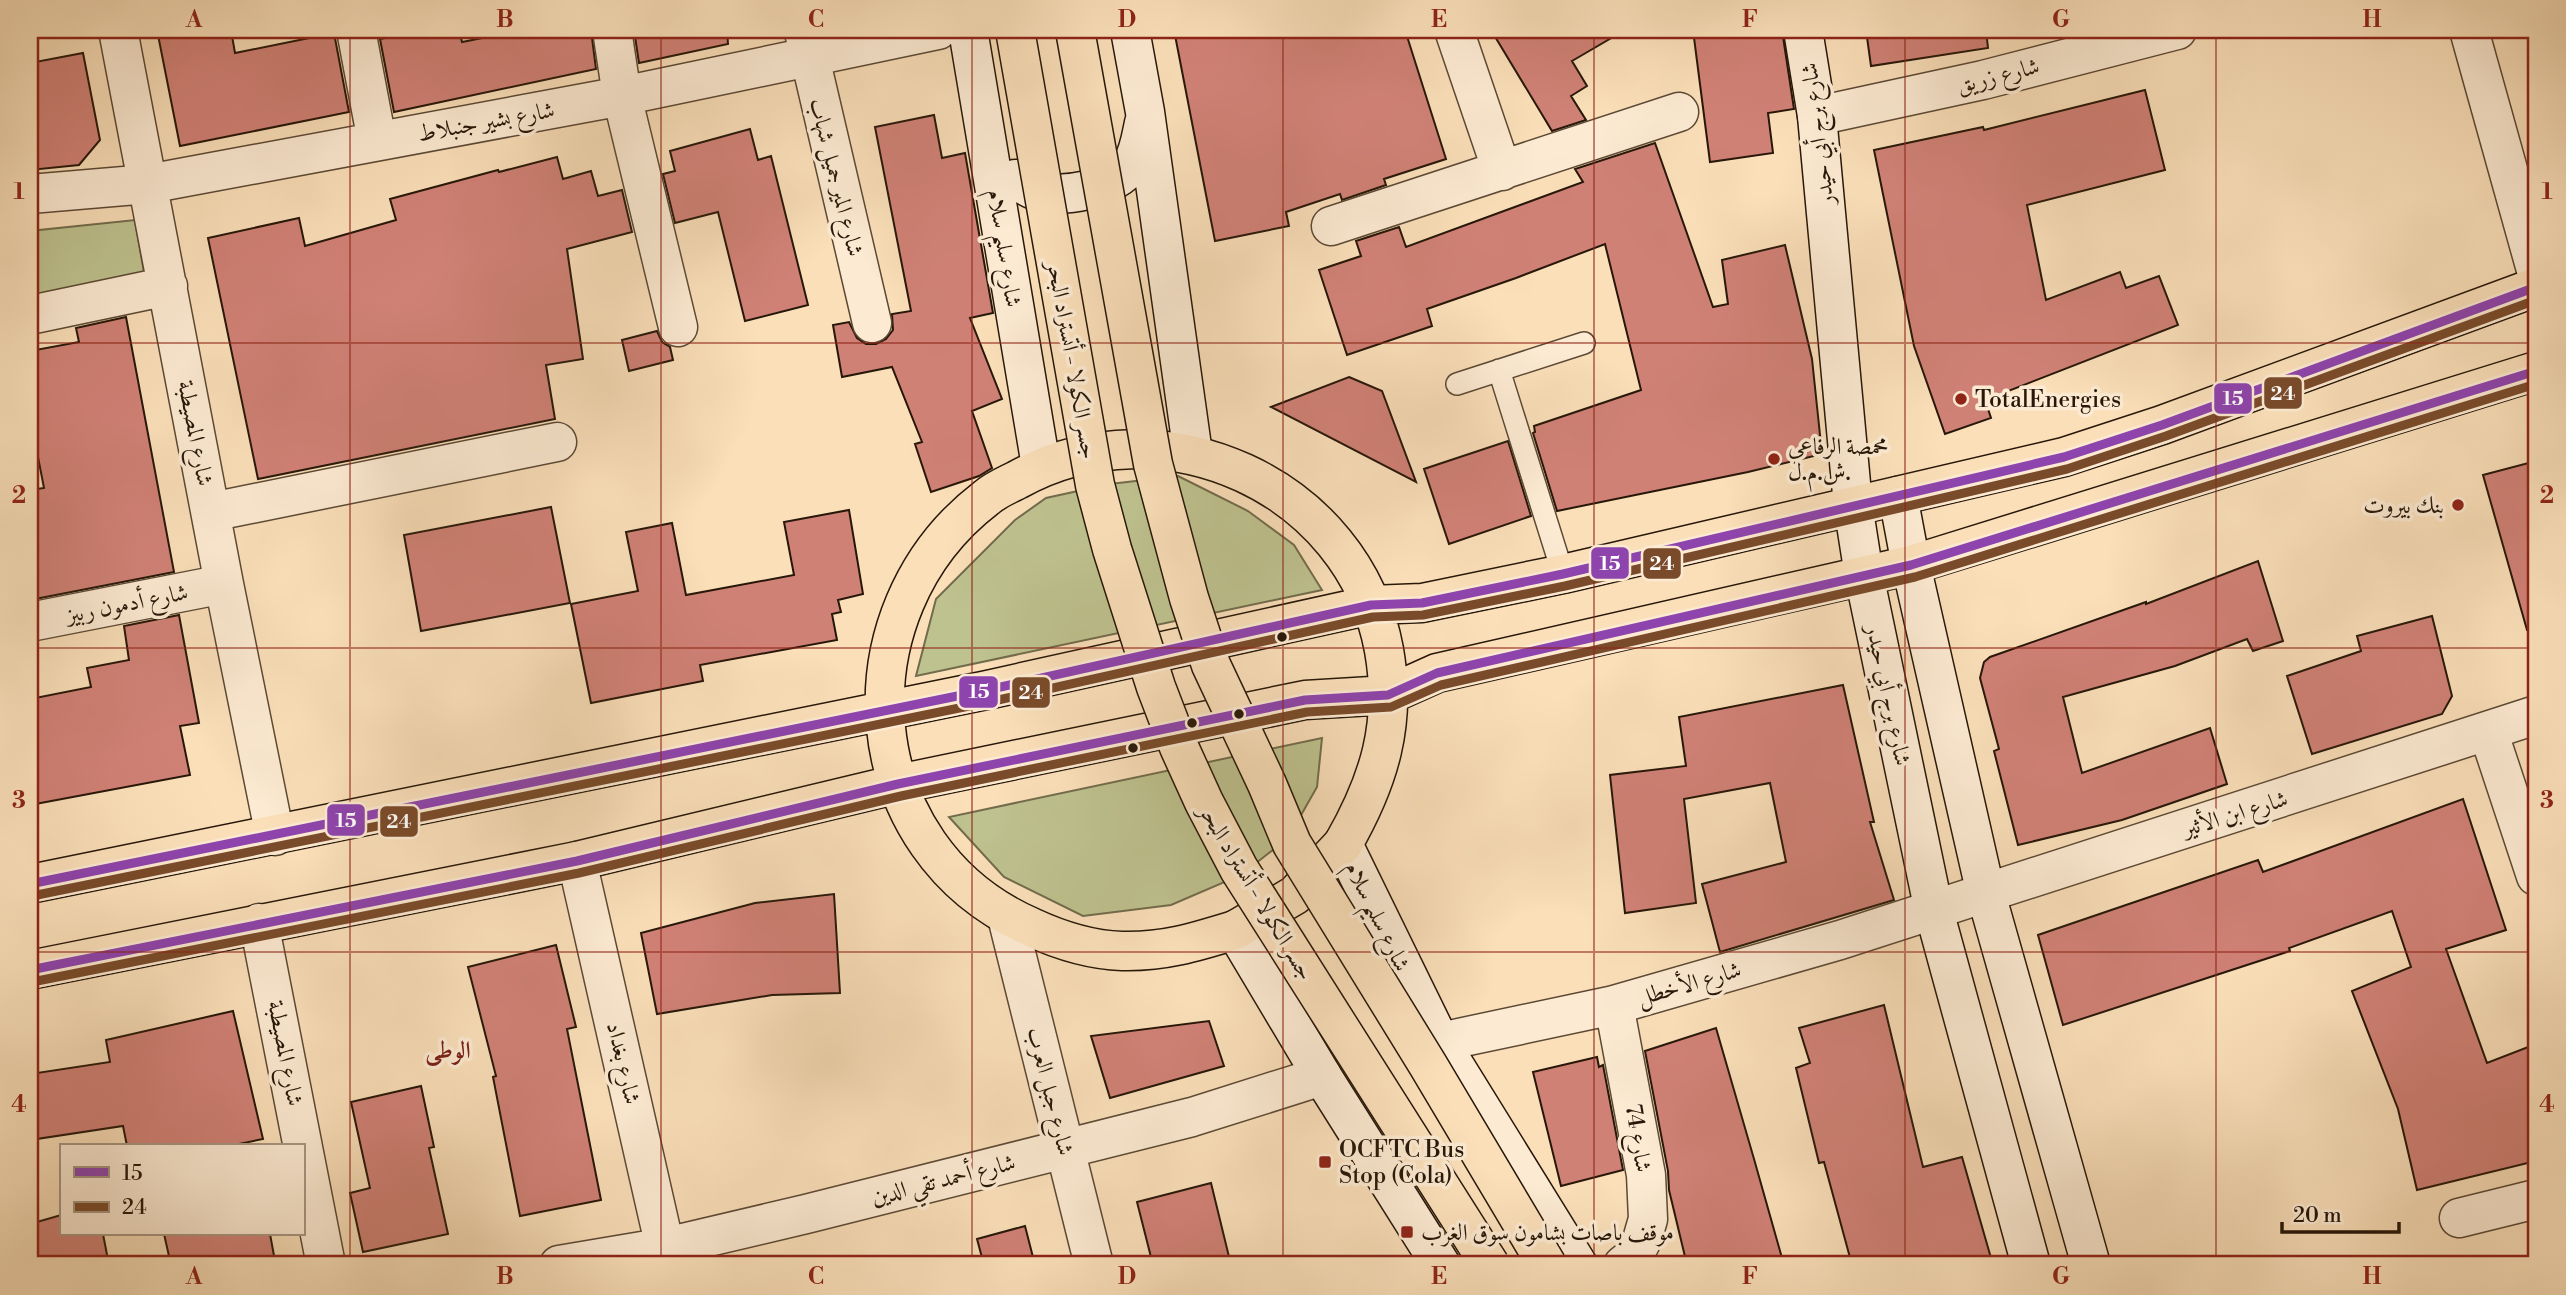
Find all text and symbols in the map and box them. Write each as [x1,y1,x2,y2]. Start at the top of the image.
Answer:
text: A [185,6,203,34]
text: B [496,6,514,34]
text: C [808,6,824,34]
text: D [1118,6,1136,34]
text: E [1431,6,1447,34]
text: F [1742,6,1758,34]
text: G [2052,6,2070,34]
text: H [2363,6,2382,34]
street label: شارع زريق [1954,52,2044,105]
street label: شارع برج أبي حيدر [1792,60,1847,209]
street label: شارع المير جميل شهاب [798,95,869,261]
street label: شارع بشير جنبلاط [415,96,558,153]
text: 1 [13,178,25,206]
text: 1 [2541,178,2553,206]
street label: شارع سليم سلام [973,187,1027,310]
street label: جسر الكولا - أتستراد البحر [1040,257,1106,461]
line badge: 24 [2263,376,2303,410]
street label: شارع المصيطبة [166,378,219,489]
line badge: 15 [2213,382,2253,415]
text: 24 [2271,382,2296,406]
place label: TotalEnergies [1975,386,2121,414]
text: 15 [2223,387,2244,411]
marker: TotalEnergies [1953,391,1969,407]
place label: محمصة الرفاعي ش.م.ل. [1788,433,1888,492]
marker: محمصة الرفاعي ش.م.ل. [1766,451,1782,467]
text: 2 [12,482,26,510]
text: 2 [2540,482,2554,510]
place label: بنك بيروت [2363,492,2444,520]
marker: بنك بيروت [2450,497,2466,513]
line badge: 15 [1590,546,1630,580]
line badge: 24 [1642,547,1682,580]
text: 15 [1600,552,1621,576]
text: 24 [1650,552,1675,576]
street label: شارع أدمون ربيز [61,576,191,635]
street label: شارع برج أبي حيدر [1853,620,1920,769]
unlabelled marker [1275,630,1289,644]
line badge: 15 [958,675,999,709]
line badge: 24 [1011,676,1051,709]
text: 15 [969,680,990,704]
text: 24 [1019,681,1044,705]
unlabelled marker [1232,707,1246,721]
unlabelled marker [1185,716,1199,730]
unlabelled marker [1126,741,1140,755]
street label: شارع ابن الأثير [2177,782,2293,849]
text: 3 [12,787,26,815]
text: 3 [2540,787,2554,815]
street label: جسر الكولا - أتستراد البحر [1191,796,1322,986]
line badge: 15 [326,803,366,837]
line badge: 24 [379,805,419,838]
text: 15 [336,809,357,833]
text: 24 [387,810,412,834]
street label: شارع سليم سلام [1331,857,1416,980]
street label: شارع الأخطل [1633,953,1746,1017]
street label: شارع المصيطبة [256,998,309,1109]
street label: شارع بغداد [595,1019,646,1108]
street label: شارع جبل العرب [1016,1024,1080,1160]
district label: الوطى [425,1036,471,1066]
text: 4 [11,1091,27,1119]
text: 4 [2539,1091,2555,1119]
street label: شارع 74 [1614,1102,1657,1175]
place label: OCFTC Bus Stop (Cola) [1339,1136,1464,1190]
legend [60,1144,304,1236]
street label: شارع أحمد تقي الدين [867,1146,1020,1219]
marker: OCFTC Bus Stop (Cola) [1317,1154,1333,1170]
text: 15 [122,1161,143,1187]
scale bar [2282,1190,2400,1234]
text: 24 [122,1195,147,1221]
text: 20 m [2293,1203,2342,1229]
place label: موقف باصات بشامون سوق الغرب [1421,1219,1674,1247]
marker: موقف باصات بشامون سوق الغرب [1399,1224,1415,1240]
text: A [185,1263,203,1291]
text: B [496,1263,514,1291]
text: C [808,1263,824,1291]
text: D [1118,1263,1136,1291]
text: E [1431,1263,1447,1291]
text: F [1742,1263,1758,1291]
text: G [2052,1263,2070,1291]
text: H [2363,1263,2382,1291]

